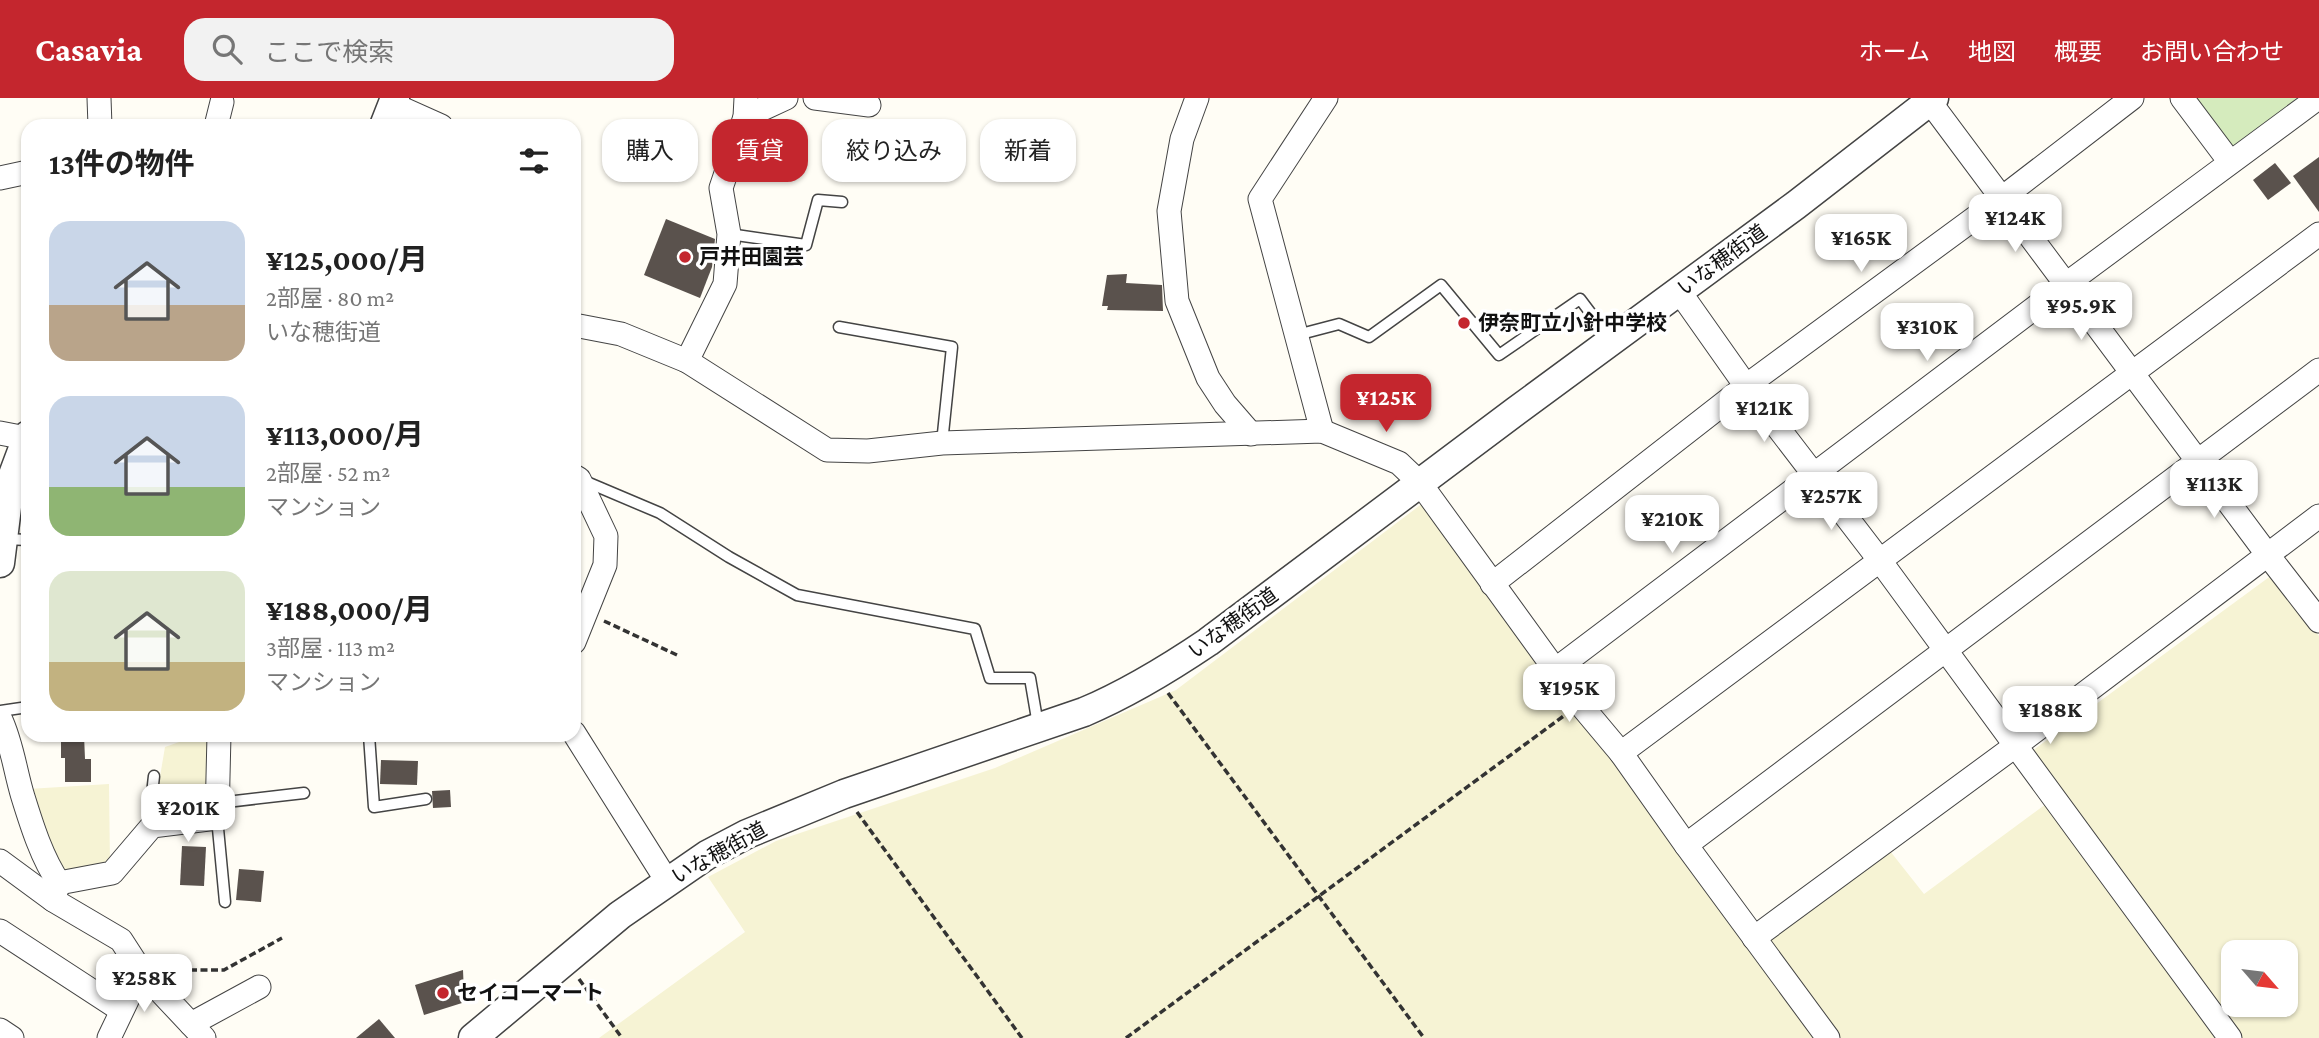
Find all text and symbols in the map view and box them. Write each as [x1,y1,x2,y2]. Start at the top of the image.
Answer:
search box [184,18,674,81]
icon: search [208,30,246,68]
text: Casavia [35,31,142,68]
text: ここで検索 [264,38,394,67]
text: ホーム [1859,38,1930,65]
text: 地図 [1968,38,2016,65]
text: 概要 [2054,38,2102,65]
text: お問い合わせ [2140,38,2284,65]
chip: 購入 [602,119,698,182]
chip: 賃貸 [712,119,808,182]
chip: 絞り込み [822,119,966,182]
chip: 新着 [980,119,1076,182]
icon: filters [515,142,553,180]
text: 13件の物件 [49,147,195,180]
pin: ¥124K [1966,194,2064,254]
text: ¥124K [1985,204,2045,230]
pin: ¥165K [1812,214,1910,274]
street label: いな穂街道 [1672,219,1772,301]
text: ¥165K [1831,224,1891,250]
text: ¥125,000/月 [266,243,428,276]
place label: 戸井田園芸 [699,245,804,269]
icon: home [105,249,189,333]
marker: 戸井田園芸 [677,249,693,265]
pin: ¥95.9K [2024,282,2138,342]
text: 2部屋 · 80 m² [266,285,394,311]
text: ¥95.9K [2046,292,2116,318]
pin: ¥310K [1878,303,1976,363]
place label: 伊奈町立小針中学校 [1478,311,1667,335]
text: ¥310K [1897,313,1957,339]
marker: 伊奈町立小針中学校 [1456,315,1472,331]
text: いな穂街道 [266,319,381,345]
pin: ¥125K [1337,374,1435,434]
text: ¥125K [1356,384,1416,410]
pin: ¥121K [1715,384,1813,444]
text: ¥121K [1736,394,1792,420]
text: ¥113,000/月 [266,418,424,451]
icon: home [105,424,189,508]
text: 2部屋 · 52 m² [266,460,390,486]
pin: ¥113K [2165,460,2263,520]
text: ¥113K [2186,470,2242,496]
pin: ¥257K [1782,472,1880,532]
text: ¥257K [1800,482,1862,508]
text: マンション [266,494,381,520]
pin: ¥210K [1623,496,1721,555]
text: ¥210K [1641,505,1703,531]
street label: いな穂街道 [1183,582,1283,664]
text: ¥188,000/月 [266,593,433,626]
icon: home [105,599,189,683]
text: 3部屋 · 113 m² [266,635,395,661]
pin: ¥195K [1520,664,1618,724]
text: マンション [266,669,381,695]
text: ¥195K [1539,674,1599,700]
pin: ¥188K [2001,686,2099,746]
text: ¥188K [2018,696,2082,722]
pin: ¥201K [139,784,237,844]
text: ¥201K [157,794,219,820]
street label: いな穂街道 [667,817,771,889]
north arrow [2221,940,2298,1017]
map controls [2221,940,2298,1017]
pin: ¥258K [95,954,193,1014]
text: ¥258K [112,964,176,990]
place label: セイコーマート [457,981,604,1005]
marker: セイコーマート [435,985,451,1001]

